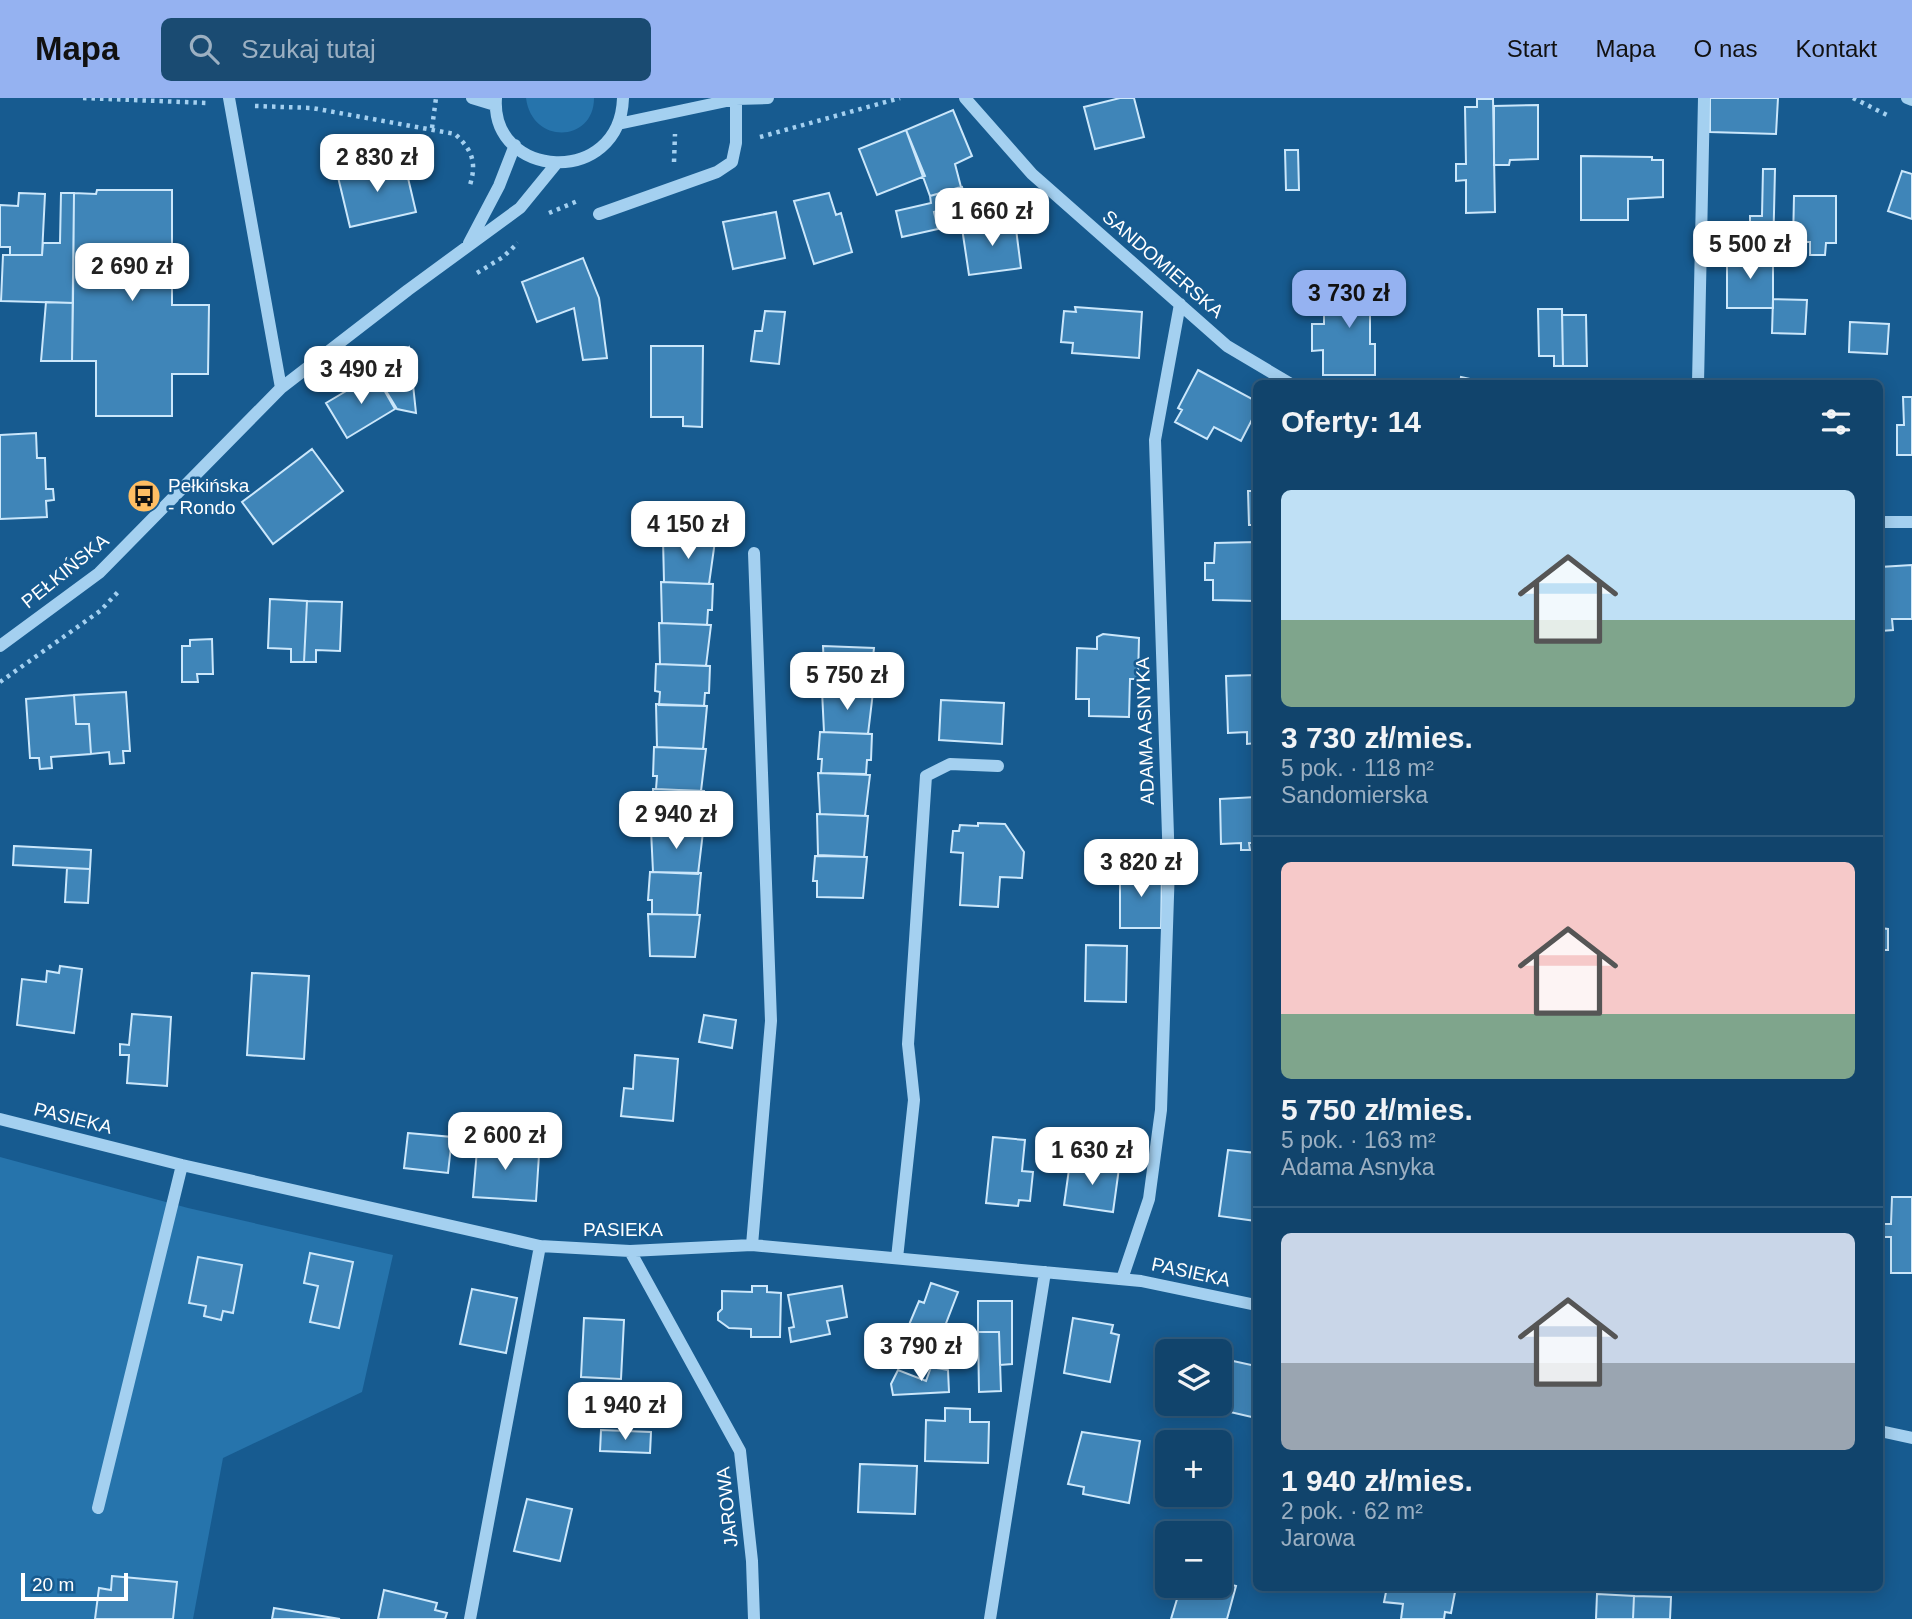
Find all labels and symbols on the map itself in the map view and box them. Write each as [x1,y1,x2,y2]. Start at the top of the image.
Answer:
pin: 2 830 zł [305,134,449,194]
pin: 1 660 zł [920,188,1064,248]
street label: SANDOMIERSKA [1098,206,1228,322]
pin: 5 500 zł [1678,222,1822,281]
pin: 2 690 zł [60,244,204,303]
pin: 3 730 zł [1277,271,1421,330]
pin: 3 490 zł [289,346,433,406]
place label: Pełkińska - Rondo [168,475,250,518]
bus stop icon: Pełkińska - Rondo [125,477,163,515]
pin: 4 150 zł [616,502,760,561]
street label: PEŁKIŃSKA [17,529,113,612]
pin: 5 750 zł [775,652,919,712]
street label: ADAMA ASNYKA [1132,656,1158,805]
pin: 2 940 zł [604,792,748,851]
pin: 3 820 zł [1069,840,1213,899]
street label: PASIEKA [32,1098,115,1138]
pin: 2 600 zł [433,1112,577,1172]
pin: 1 630 zł [1020,1128,1164,1187]
street label: PASIEKA [583,1219,663,1240]
street label: PASIEKA [1150,1253,1233,1291]
pin: 3 790 zł [849,1324,993,1383]
pin: 1 940 zł [553,1382,697,1442]
street label: JAROWA [712,1466,742,1548]
scale bar [21,1570,128,1602]

